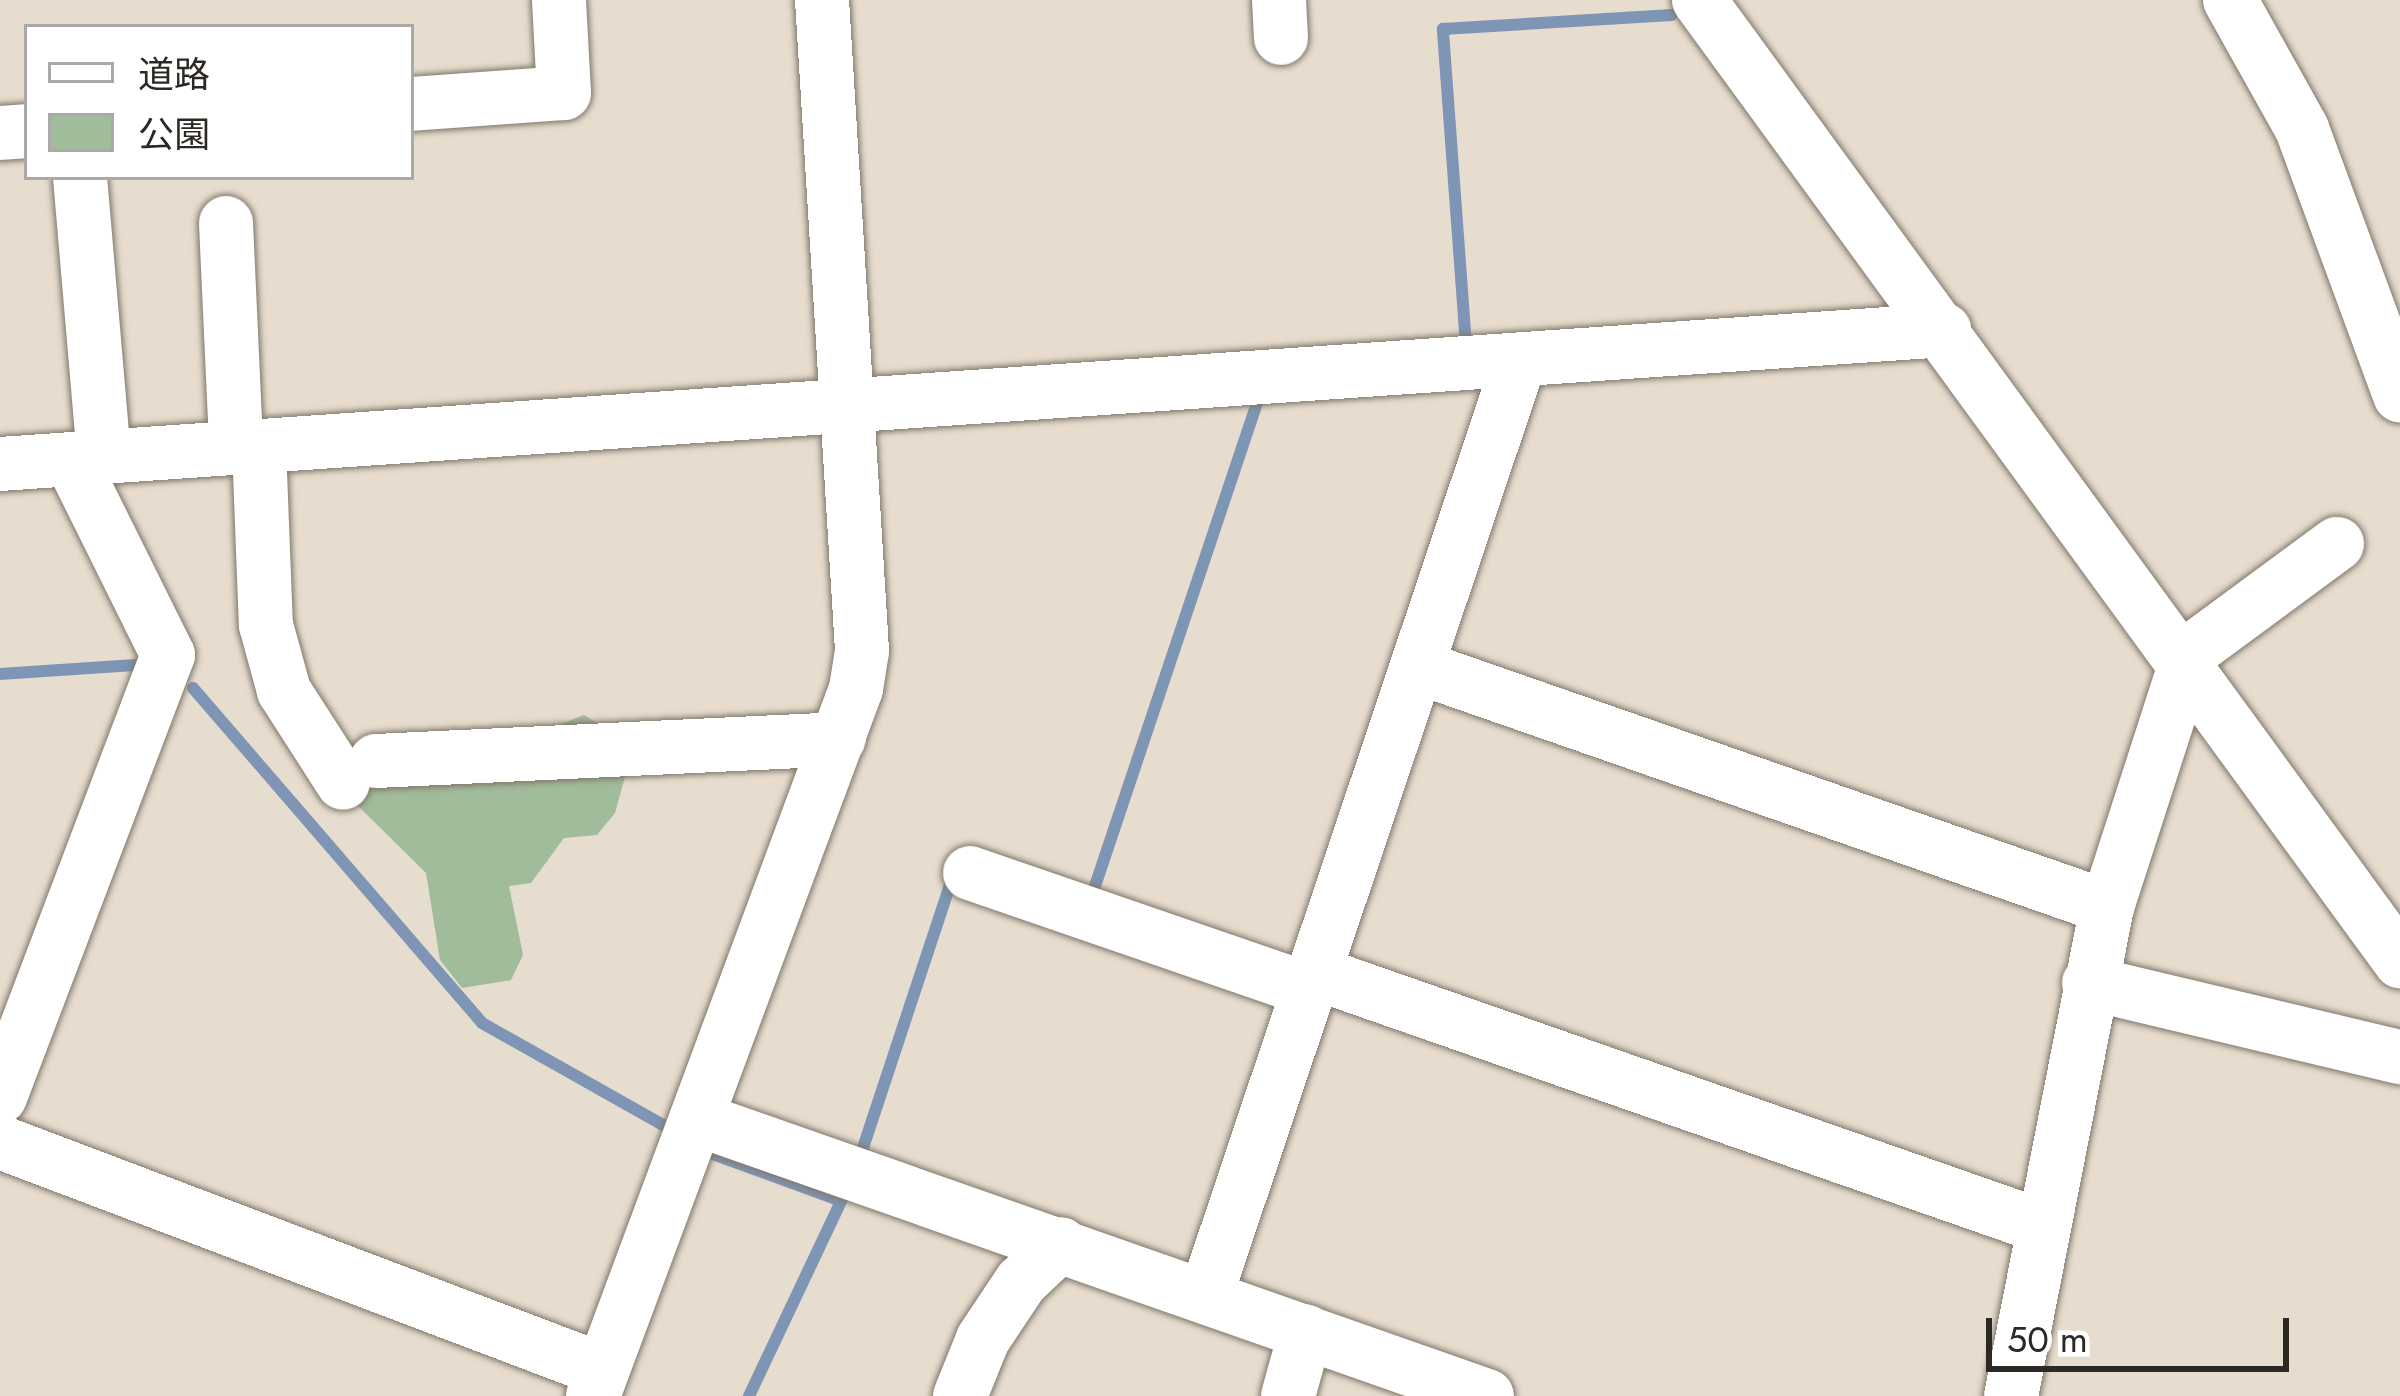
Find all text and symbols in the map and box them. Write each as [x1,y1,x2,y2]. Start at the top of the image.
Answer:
legend [24,24,414,180]
text: 道路 [138,48,210,100]
text: 公園 [138,108,210,160]
scale bar [1992,1294,2295,1368]
text: 50 m [2007,1313,2088,1365]

